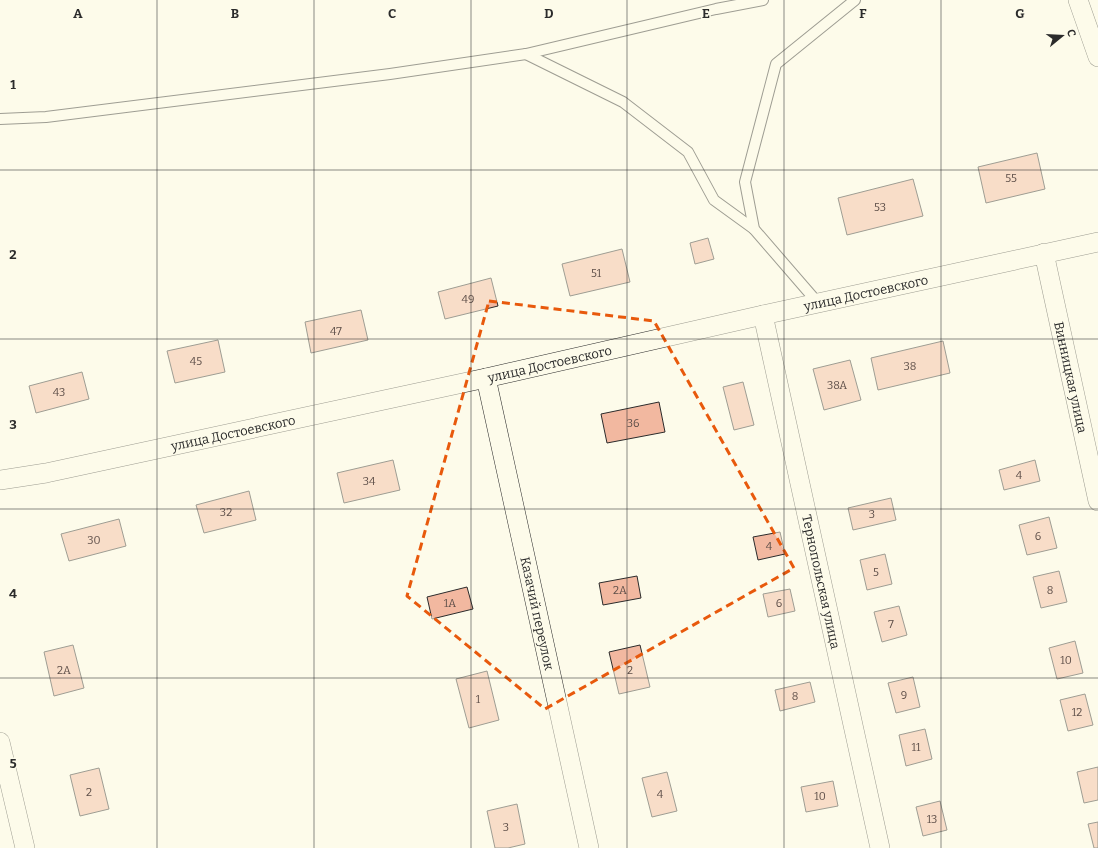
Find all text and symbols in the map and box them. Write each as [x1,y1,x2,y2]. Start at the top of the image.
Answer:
text: A [73,6,83,21]
text: B [231,6,239,21]
text: C [388,6,396,21]
text: D [544,6,554,21]
text: E [702,6,710,21]
text: F [859,6,867,21]
text: G [1015,6,1025,21]
north arrow [1042,16,1082,56]
text: С [1064,28,1078,38]
text: 1 [10,77,16,92]
house number: 55 [1005,172,1017,185]
house number: 53 [874,201,886,214]
text: 2 [9,247,17,262]
house number: 51 [591,267,602,280]
street label: улица Достоевского [801,272,929,314]
house number: 49 [462,293,474,306]
street label: Винницкая улица [1052,320,1090,434]
house number: 47 [330,325,342,338]
street label: улица Достоевского [485,342,613,385]
house number: 45 [190,355,202,368]
house number: 38 [904,360,916,373]
house number: 38А [827,379,847,392]
house number: 43 [53,386,65,399]
street label: улица Достоевского [169,412,297,453]
text: 3 [9,417,17,432]
house number: 36 [627,417,639,430]
house number: 4 [1016,469,1023,482]
house number: 34 [363,475,376,488]
house number: 32 [220,506,232,519]
house number: 3 [869,508,875,521]
street label: Тернопольская улица [800,513,844,650]
house number: 6 [1035,530,1041,543]
house number: 30 [87,534,101,547]
house number: 4 [766,540,773,553]
street label: Казачий переулок [518,555,557,672]
house number: 5 [873,566,879,579]
house number: 2А [613,584,627,597]
house number: 8 [1047,584,1053,597]
text: 4 [9,586,17,601]
house number: 1А [444,597,456,610]
house number: 6 [776,597,782,610]
house number: 7 [888,618,894,631]
house number: 10 [1060,654,1072,667]
house number: 2А [57,664,71,677]
house number: 2 [627,664,633,677]
house number: 9 [901,689,907,702]
house number: 8 [792,690,798,703]
house number: 1 [476,693,481,706]
house number: 12 [1072,706,1082,719]
house number: 11 [912,741,921,754]
text: 5 [9,756,17,771]
house number: 2 [86,786,92,799]
house number: 4 [657,788,664,801]
house number: 10 [814,790,826,803]
house number: 13 [927,813,937,826]
house number: 3 [503,821,509,834]

